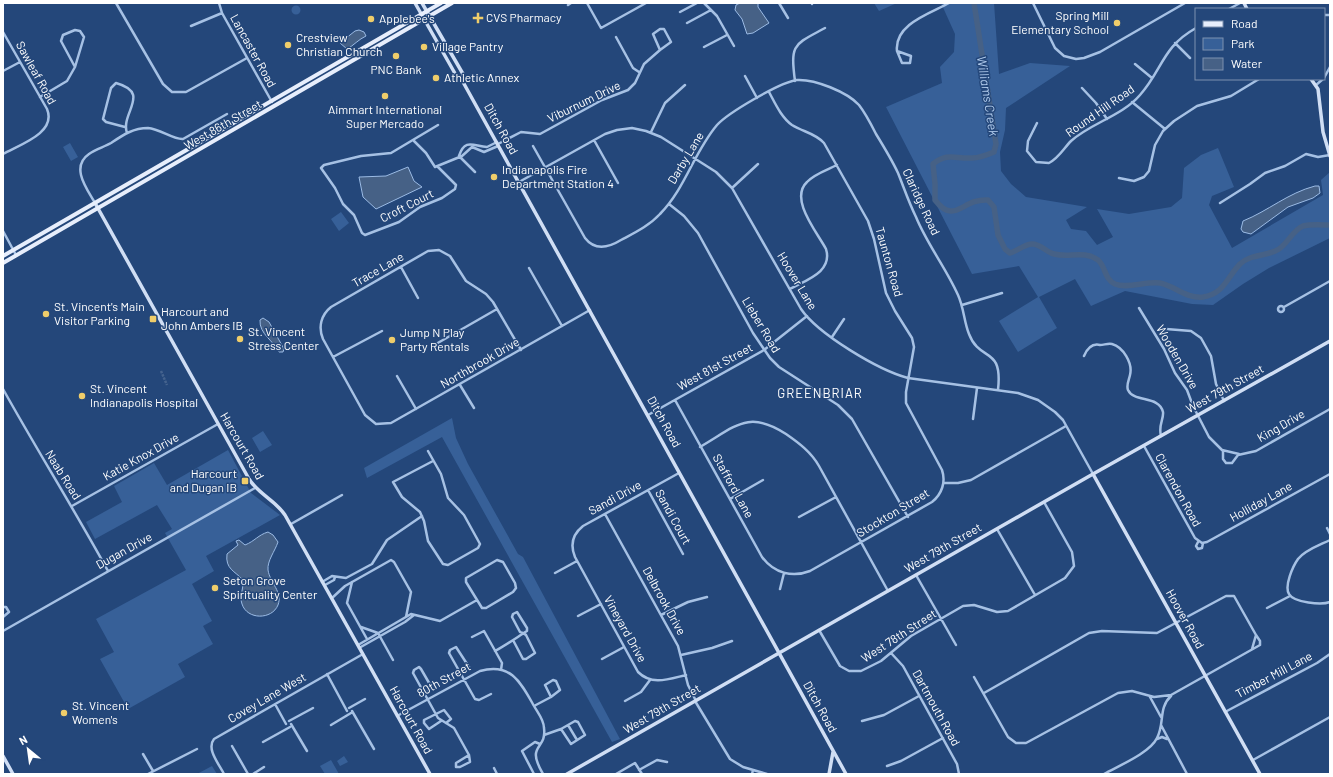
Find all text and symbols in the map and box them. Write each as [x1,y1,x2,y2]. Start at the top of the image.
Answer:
place label: Spring Mill Elementary School [1011,8,1109,36]
legend [1195,8,1325,80]
place label: CVS Pharmacy [486,10,562,24]
place label: Applebee's [379,11,435,25]
street label: Lancaster Road [228,12,280,89]
marker: CVS Pharmacy [473,13,483,23]
marker: Applebee's [366,14,376,24]
text: Road [1231,16,1258,30]
marker: Spring Mill Elementary School [1112,18,1122,28]
place label: Crestview Christian Church [296,30,383,58]
text: Park [1231,36,1255,50]
street label: Sawleaf Road [14,38,60,107]
place label: Village Pantry [432,39,504,53]
marker: Crestview Christian Church [283,40,293,50]
marker: Village Pantry [419,42,429,52]
marker: PNC Bank [391,51,401,61]
water label: Williams Creek [974,55,1002,138]
text: Water [1231,56,1263,70]
place label: PNC Bank [371,62,421,76]
place label: Athletic Annex [444,70,519,84]
marker: Athletic Annex [431,73,441,83]
street label: Viburnum Drive [545,77,622,125]
street label: Round Hill Road [1062,81,1137,139]
marker: Aimmart International Super Mercado [380,91,390,101]
street label: West 86th Street [181,96,264,152]
street label: Ditch Road [482,100,522,157]
place label: Aimmart International Super Mercado [328,102,442,130]
street label: Darby Lane [664,129,706,186]
place label: Indianapolis Fire Department Station 4 [502,162,614,190]
street label: Claridge Road [900,166,943,237]
marker: Indianapolis Fire Department Station 4 [489,172,499,182]
street label: Croft Court [377,186,436,225]
street label: Taunton Road [873,225,907,298]
street label: Trace Lane [349,249,406,290]
street label: Hoover Lane [775,249,821,312]
street label: Lieber Road [740,294,784,355]
place label: St. Vincent's Main Visitor Parking [54,299,145,327]
place label: Harcourt and John Ambers IB [161,304,243,332]
marker: St. Vincent's Main Visitor Parking [41,309,51,319]
marker: Harcourt and John Ambers IB [148,314,158,324]
street label: Wooden Drive [1154,322,1202,391]
place label: St. Vincent Stress Center [248,324,319,352]
place label: Jump N Play Party Rentals [400,325,469,353]
marker: St. Vincent Stress Center [235,334,245,344]
street label: Northbrook Drive [437,334,522,390]
marker: Jump N Play Party Rentals [387,335,397,345]
street label: West 81st Street [674,340,755,393]
street label: West 79th Street [1183,361,1266,415]
place label: St. Vincent Indianapolis Hospital [90,381,198,409]
district label: GREENBRIAR [777,385,863,401]
marker: St. Vincent Indianapolis Hospital [77,391,87,401]
street label: Ditch Road [645,393,685,450]
street label: King Drive [1254,406,1307,444]
street label: Harcourt Road [218,409,268,482]
street label: Katie Knox Drive [100,429,181,483]
street label: Naab Road [43,447,85,502]
street label: Clarendon Road [1153,450,1205,529]
street label: Stafford Lane [711,451,757,520]
place label: Harcourt and Dugan IB [170,466,237,494]
marker: Harcourt and Dugan IB [240,476,250,486]
street label: Sandi Drive [586,477,643,517]
street label: Holliday Lane [1227,478,1294,524]
street label: Stockton Street [854,485,931,539]
street label: Sandi Court [653,487,695,546]
street label: West 79th Street [901,519,984,575]
street label: Dugan Drive [93,529,154,571]
street label: Delbrook Drive [640,564,689,637]
place label: Seton Grove Spirituality Center [223,573,318,601]
marker: Seton Grove Spirituality Center [210,583,220,593]
street label: Hoover Road [1164,586,1208,651]
street label: Vineyard Drive [602,593,650,664]
street label: West 78th Street [858,606,939,665]
street label: Timber Mill Lane [1233,648,1314,700]
street label: 80th Street [414,659,473,700]
street label: Dartmouth Road [910,667,964,748]
street label: Covey Lane West [225,669,308,725]
street label: Ditch Road [801,678,841,735]
street label: West 79th Street [620,680,703,736]
street label: Harcourt Road [387,683,436,756]
place label: St. Vincent Women's [72,698,129,726]
marker: St. Vincent Women's [59,708,69,718]
north arrow [8,729,48,769]
text: N [17,732,29,747]

